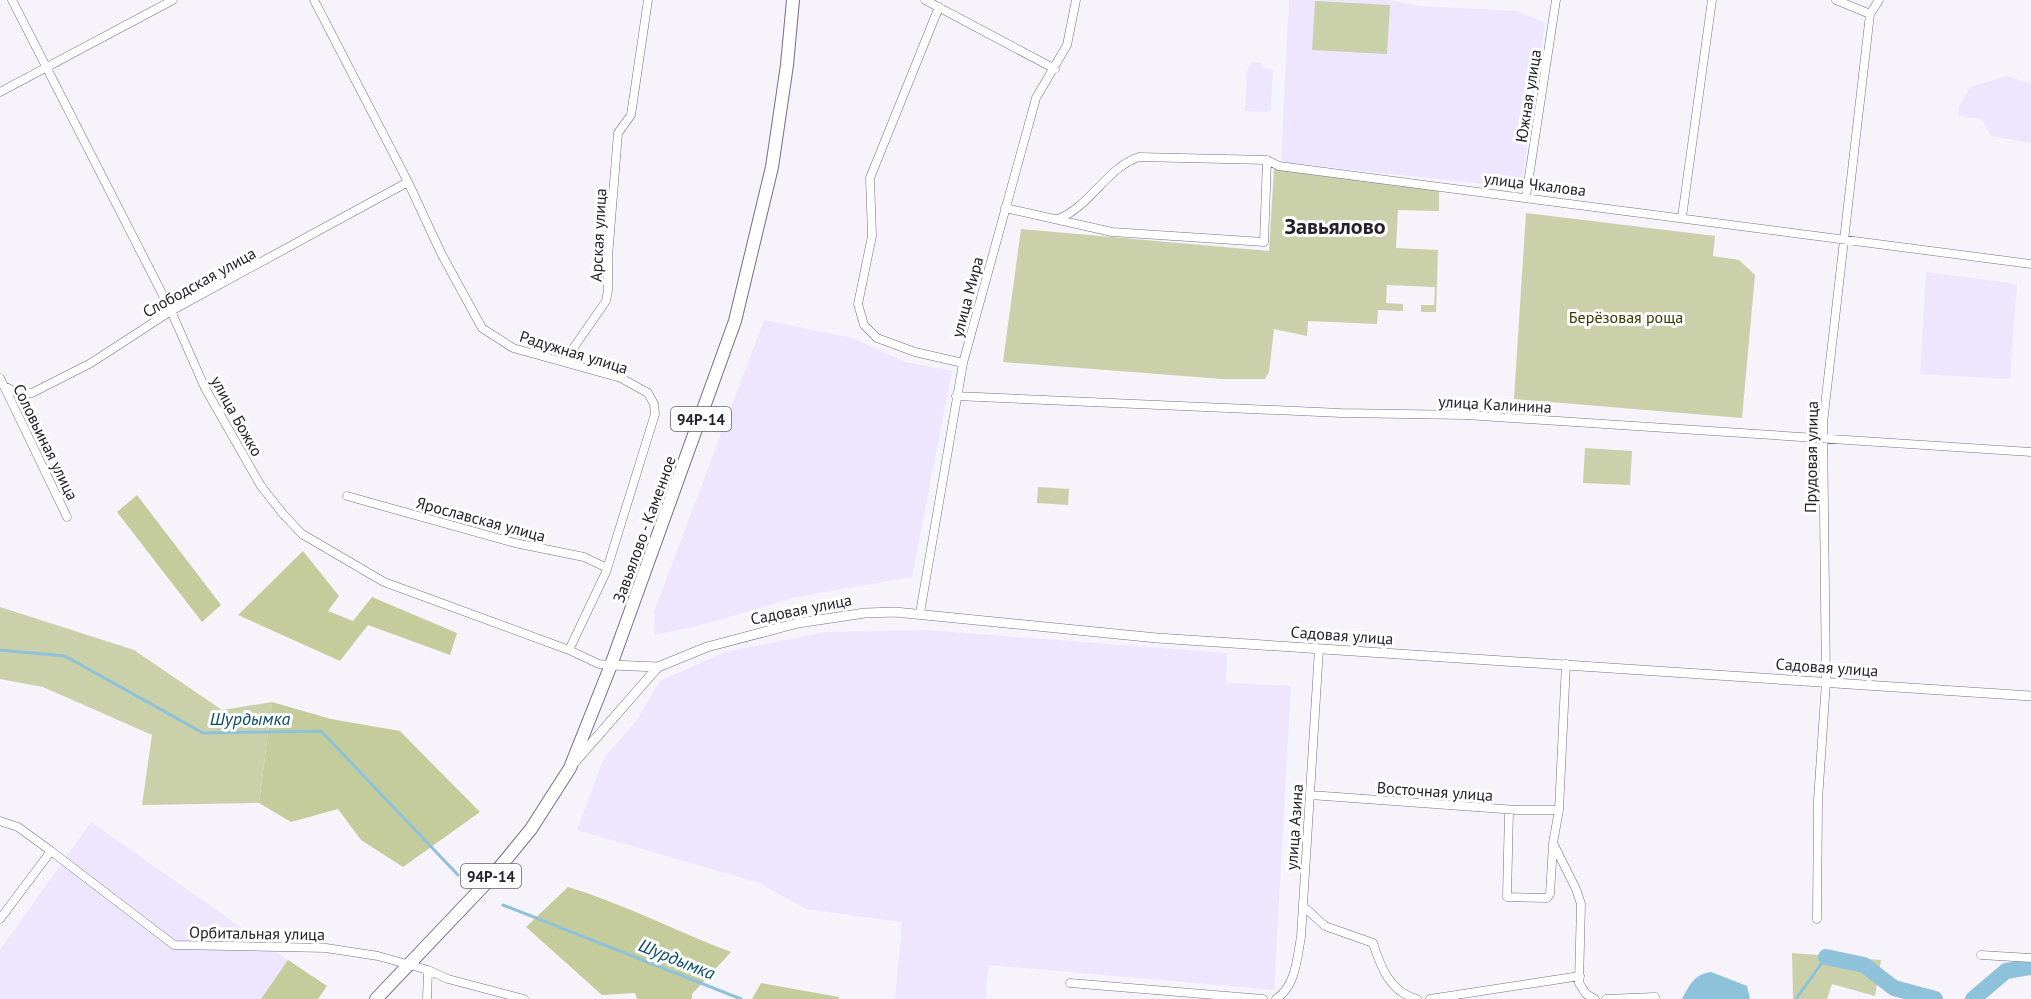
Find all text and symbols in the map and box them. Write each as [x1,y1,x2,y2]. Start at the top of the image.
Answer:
street label: Южная улица [1511,48,1545,144]
street label: улица Чкалова [1483,168,1587,200]
street label: Арская улица [586,188,610,282]
district label: Завьялово [1284,212,1386,240]
street label: Слободская улица [139,243,259,321]
street label: улица Мира [947,254,987,340]
park label: Берёзовая роща [1569,307,1683,327]
street label: Радужная улица [517,326,631,378]
street label: улица Божко [207,372,267,460]
street label: Соловьиная улица [9,381,83,503]
street label: улица Калинина [1438,391,1552,417]
street label: Прудовая улица [1800,401,1822,513]
road number: 94Р-14 [671,407,731,431]
street label: Завьялово - Каменное [608,453,680,605]
street label: Ярославская улица [414,492,548,546]
street label: Садовая улица [749,589,853,629]
street label: Садовая улица [1290,621,1394,649]
street label: Садовая улица [1775,653,1879,681]
water label: Шурдымка [210,707,290,730]
street label: Восточная улица [1376,777,1494,805]
street label: улица Азина [1281,783,1307,871]
road number: 94Р-14 [461,864,521,888]
street label: Орбитальная улица [189,922,325,944]
water label: Шурдымка [635,933,719,985]

